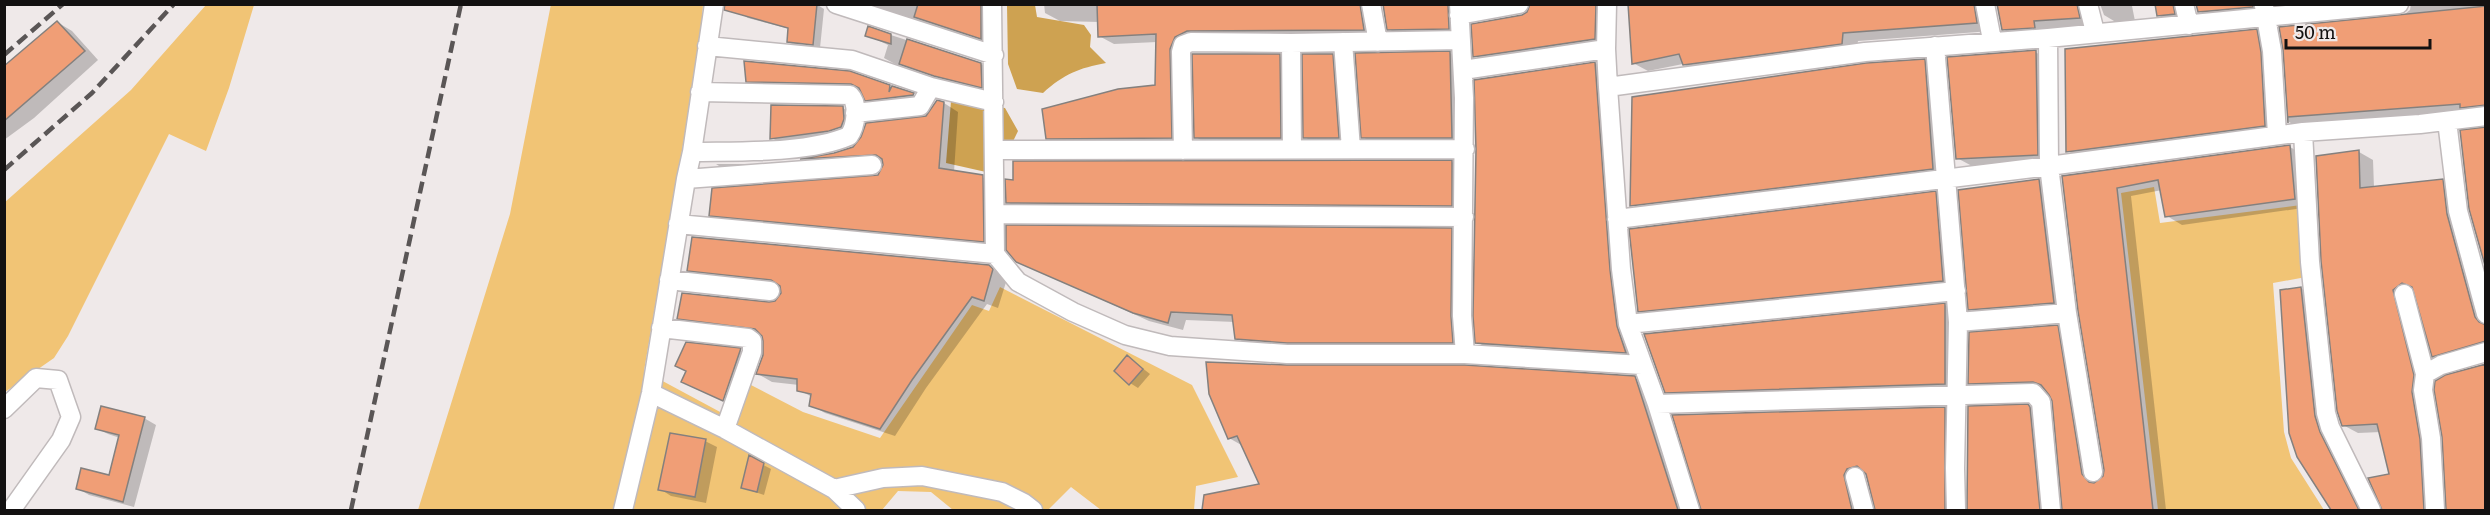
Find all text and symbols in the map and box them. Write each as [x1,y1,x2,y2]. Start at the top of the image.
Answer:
scale bar [2286,12,2430,50]
text: 50 m [2295,18,2336,45]

